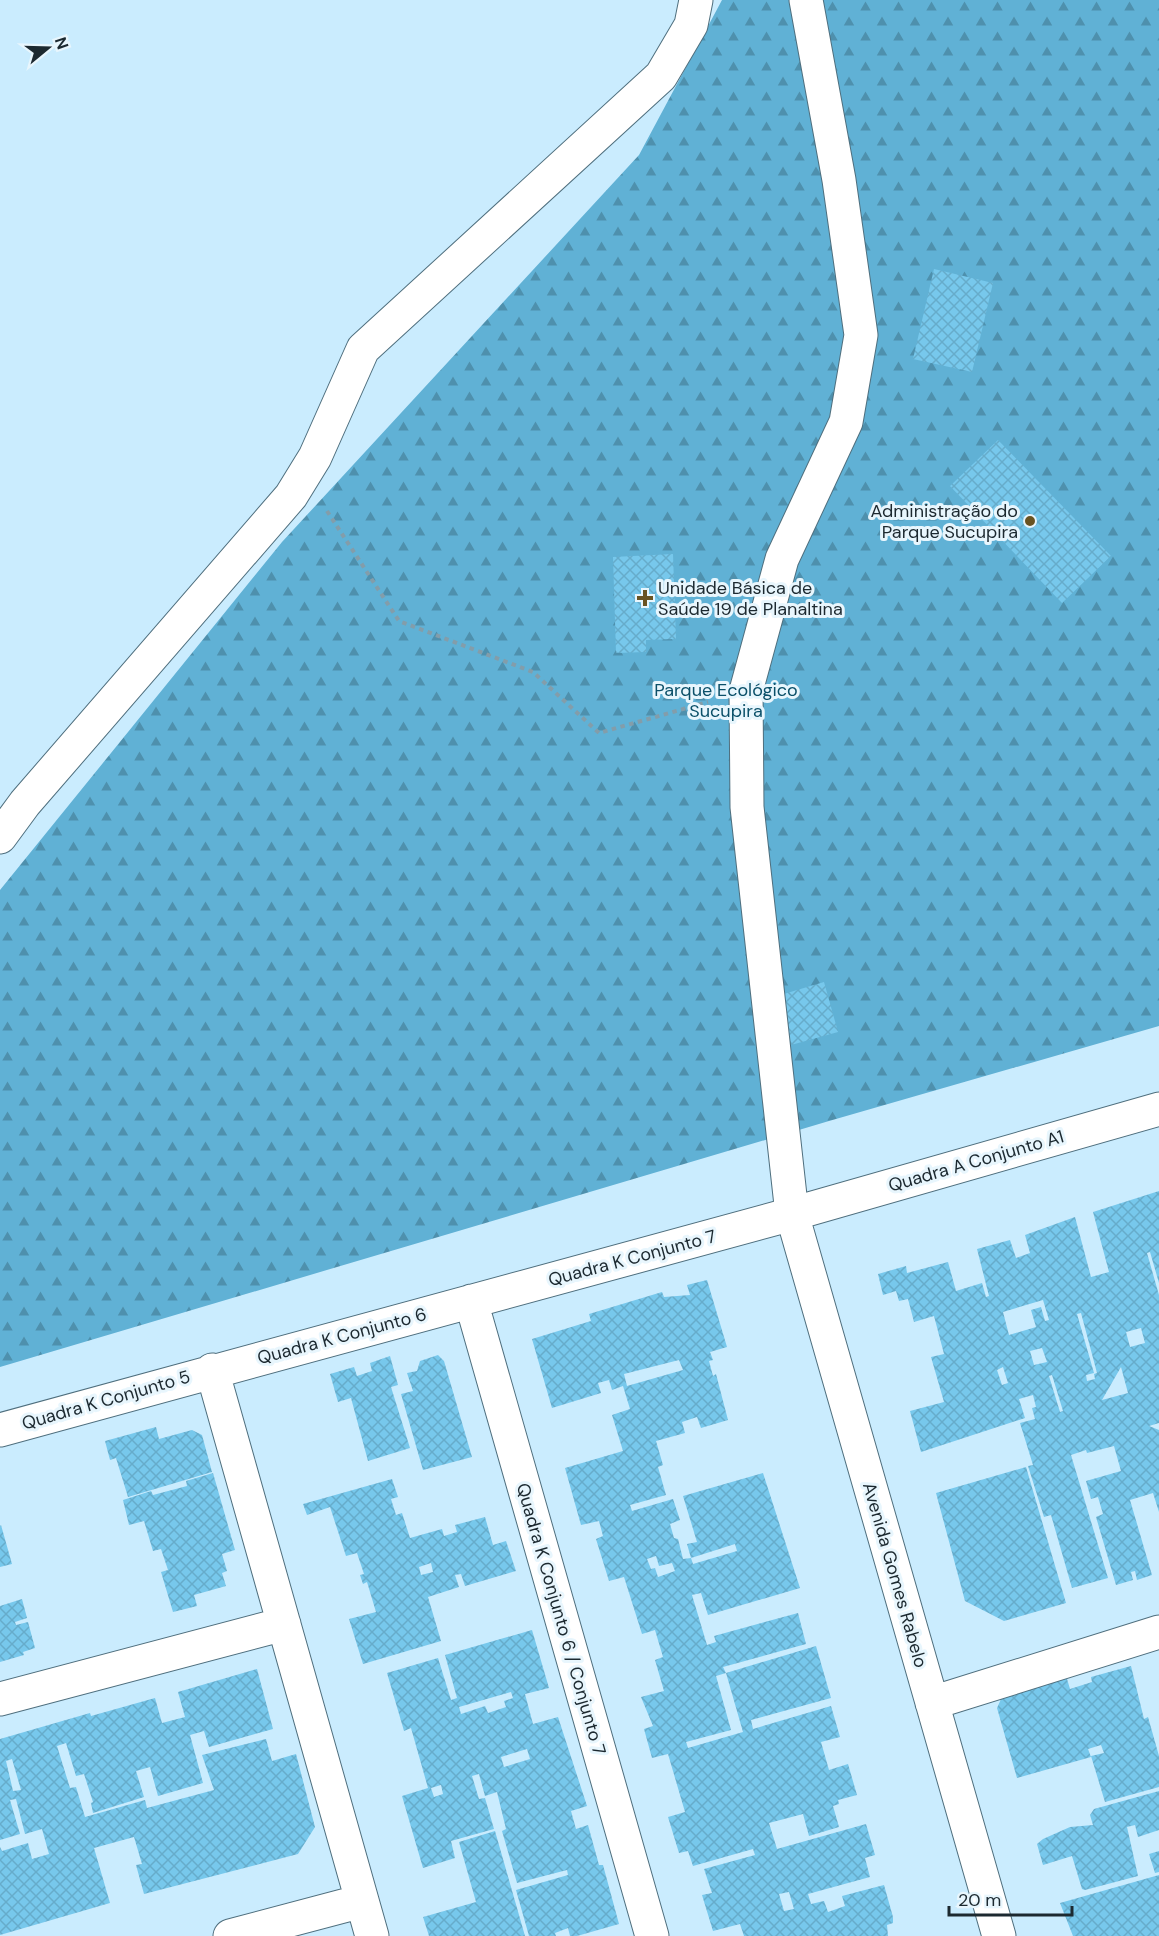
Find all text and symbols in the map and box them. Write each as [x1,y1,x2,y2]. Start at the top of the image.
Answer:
north arrow [18,18,78,78]
text: N [50,34,74,52]
place label: Administração do Parque Sucupira [871,499,1018,544]
marker: Administração do Parque Sucupira [1023,514,1037,528]
place label: Unidade Básica de Saúde 19 de Planaltina [658,576,843,621]
marker: Unidade Básica de Saúde 19 de Planaltina [636,589,654,607]
park label: Parque Ecológico Sucupira [654,678,798,723]
street label: Quadra A Conjunto A1 [885,1124,1067,1198]
street label: Quadra K Conjunto 7 [545,1224,719,1292]
street label: Quadra K Conjunto 6 [255,1302,429,1370]
street label: Quadra K Conjunto 5 [19,1364,193,1436]
street label: Quadra K Conjunto 6 / Conjunto 7 [511,1480,611,1758]
street label: Avenida Gomes Rabelo [857,1480,933,1670]
scale bar [949,1879,1072,1917]
text: 20 m [958,1888,1001,1912]

